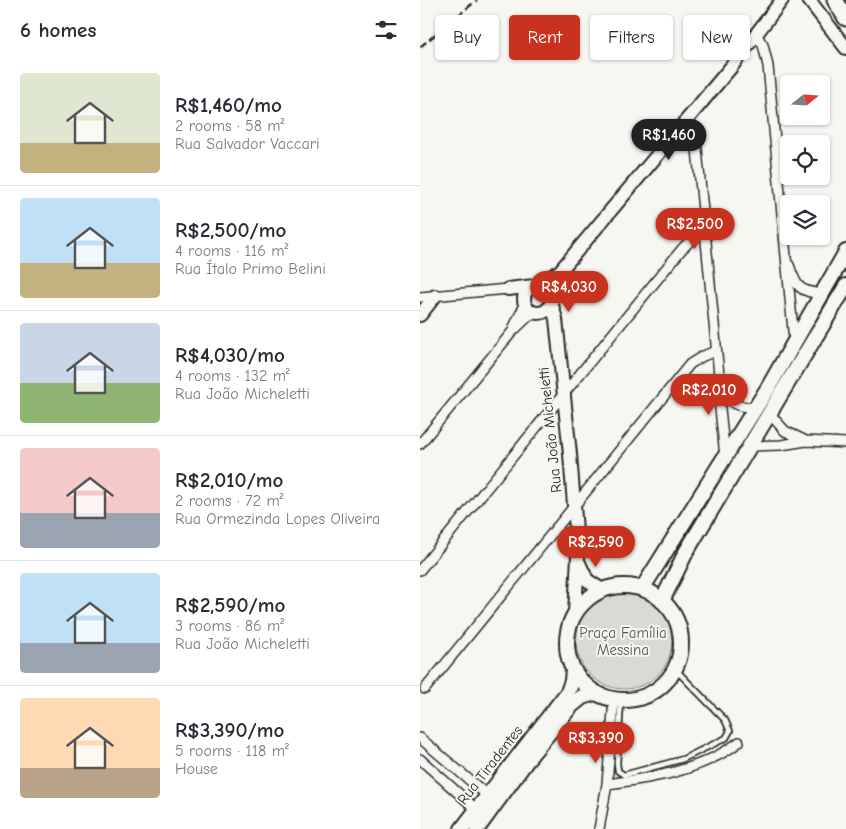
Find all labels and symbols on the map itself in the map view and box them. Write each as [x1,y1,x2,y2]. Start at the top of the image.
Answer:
north arrow [780,75,830,125]
pin: R$1,460 [623,119,715,161]
pin: R$2,500 [649,208,741,250]
pin: R$4,030 [523,270,615,313]
street label: Rua João Micheletti [534,366,566,494]
pin: R$2,010 [663,374,755,416]
pin: R$2,590 [550,526,642,568]
park label: Praça Família Messina [579,624,667,659]
street label: Rua Tiradentes [454,722,526,808]
pin: R$3,390 [550,722,642,764]

